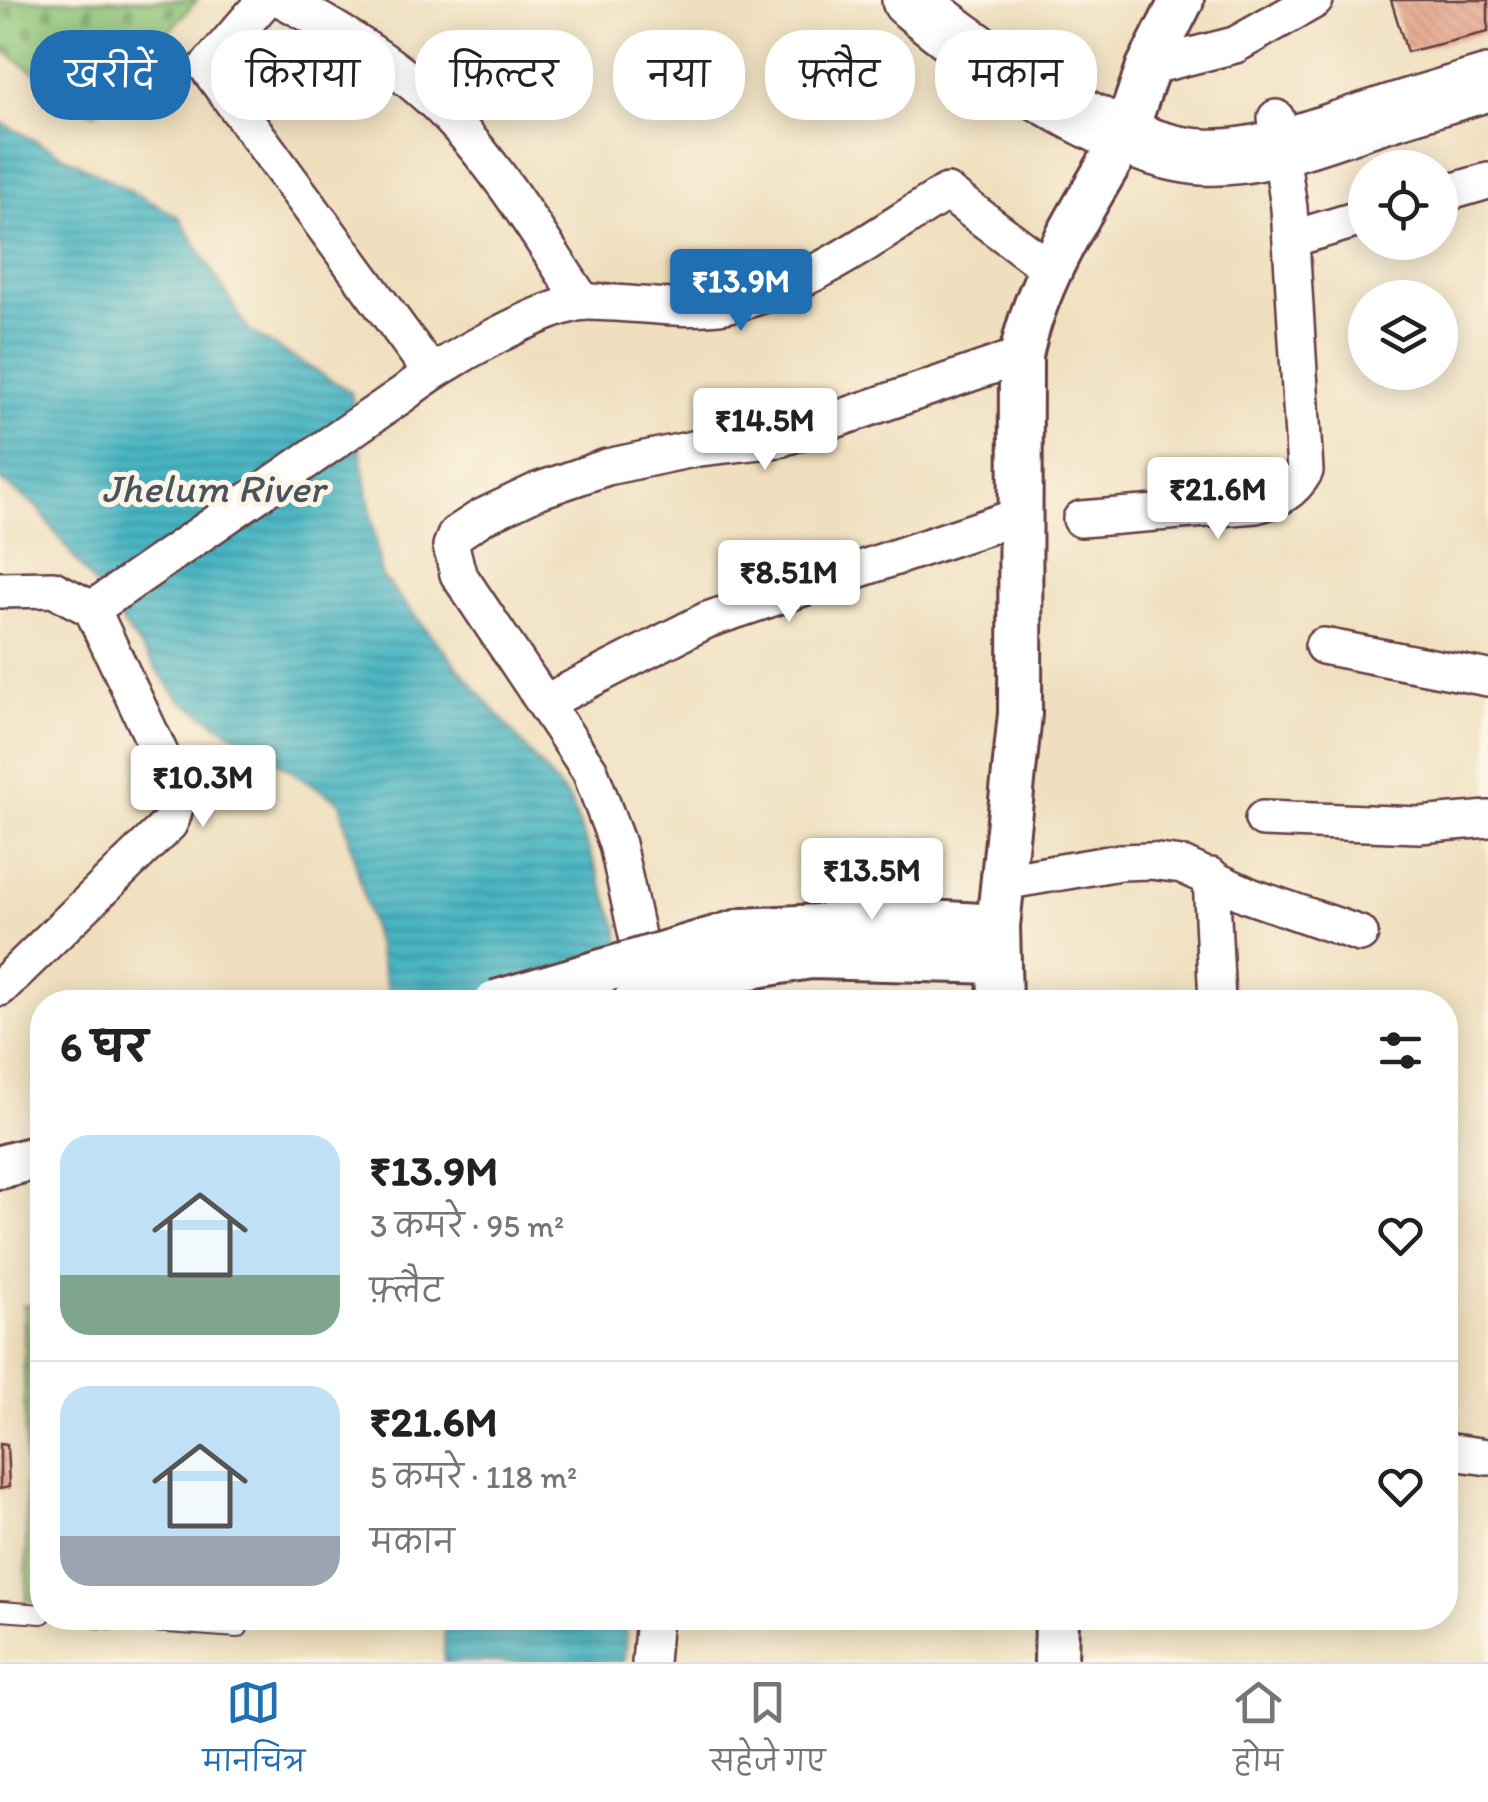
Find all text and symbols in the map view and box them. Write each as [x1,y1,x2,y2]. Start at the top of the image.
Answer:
chip: खरीदें [30,30,191,120]
chip: किराया [211,30,395,120]
chip: फ़िल्टर [415,30,593,120]
chip: नया [613,30,745,120]
chip: फ़्लैट [765,30,915,120]
chip: मकान [935,30,1097,120]
map controls [1348,150,1458,390]
button: locate [1348,150,1458,260]
pin: ₹13.9M [660,249,822,334]
text: ₹13.9M [692,262,790,300]
button: layers [1348,280,1458,390]
pin: ₹14.5M [684,388,846,473]
text: ₹14.5M [715,401,815,439]
pin: ₹21.6M [1137,457,1299,542]
water label: Jhelum River [101,464,328,512]
text: ₹21.6M [1169,470,1267,508]
pin: ₹8.51M [708,540,870,625]
text: ₹8.51M [740,553,838,591]
pin: ₹10.3M [122,745,284,830]
text: ₹10.3M [153,758,253,796]
pin: ₹13.5M [791,838,953,923]
text: ₹13.5M [823,851,921,889]
text: 6 घर [60,1021,148,1072]
icon: filters [1373,1023,1428,1078]
text: ₹13.9M [370,1145,498,1196]
icon: home [140,1175,260,1295]
text: 3 कमरे · 95 m² [370,1207,564,1245]
icon: heart [1373,1208,1428,1263]
text: फ़्लैट [370,1272,443,1310]
text: ₹21.6M [370,1396,498,1447]
icon: home [140,1426,260,1546]
text: 5 कमरे · 118 m² [370,1458,577,1496]
icon: heart [1373,1459,1428,1514]
text: मकान [370,1523,455,1561]
tab: मानचित्र [202,1675,305,1792]
tab: सहेजे गए [710,1675,826,1792]
tab: होम [1231,1675,1286,1792]

